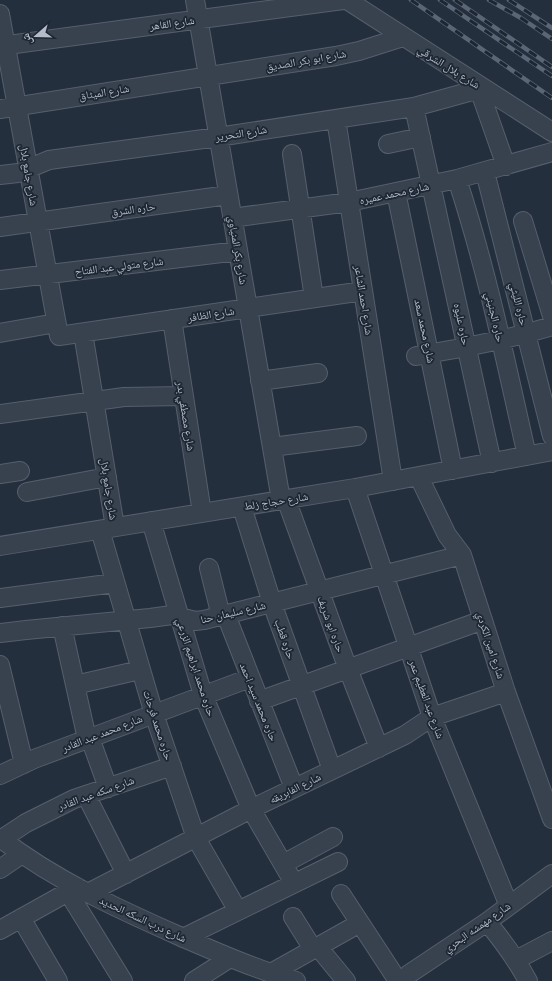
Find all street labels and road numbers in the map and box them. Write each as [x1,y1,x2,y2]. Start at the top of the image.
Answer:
street label: شارع القاهر [148,13,195,33]
street label: شارع بلال الشرقي [414,42,483,93]
street label: شارع ابو بكر الصديق [265,46,347,74]
street label: شارع الميثاق [78,81,130,103]
street label: شارع التحرير [213,122,268,144]
street label: شارع جامع بلال [17,143,41,207]
street label: شارع محمد عميره [358,179,430,207]
street label: حاره الشرق [110,199,156,219]
street label: شارع بكر المنياوي [223,214,251,286]
street label: شارع متولي عبد الفتاح [74,254,164,280]
street label: شارع احمد الشاعر [351,263,376,336]
street label: حاره الليثي [505,281,531,328]
street label: حاره الجنيني [481,290,508,344]
street label: شارع محمد سعد [411,298,439,364]
street label: حاره عليوه [451,302,473,346]
street label: شارع الظافر [186,303,235,325]
street label: شارع مصطفي بدر [172,379,198,452]
street label: شارع جامع بلال [97,457,121,521]
street label: شارع حجاج زلط [243,489,309,513]
street label: حاره ابو شريف [314,594,348,654]
street label: شارع سليمان حنا [199,598,267,626]
street label: شارع امين الكردي [472,610,508,681]
street label: حاره محمد ابراهيم الزرعي [172,616,219,719]
street label: حاره قطب [272,617,298,661]
street label: شارع عبد العظيم عمر [405,657,448,741]
street label: حاره محمد سيد احمد [237,661,281,743]
street label: حاره محمد فرحات [140,688,176,762]
street label: شارع محمد عبد القادر [59,711,144,755]
street label: شارع الفابريقه [267,769,323,807]
street label: شارع سكه عبد القادر [55,773,136,814]
street label: شارع درب السكه الحديد [97,893,189,945]
street label: شارع مهمشه البحري [441,899,514,957]

